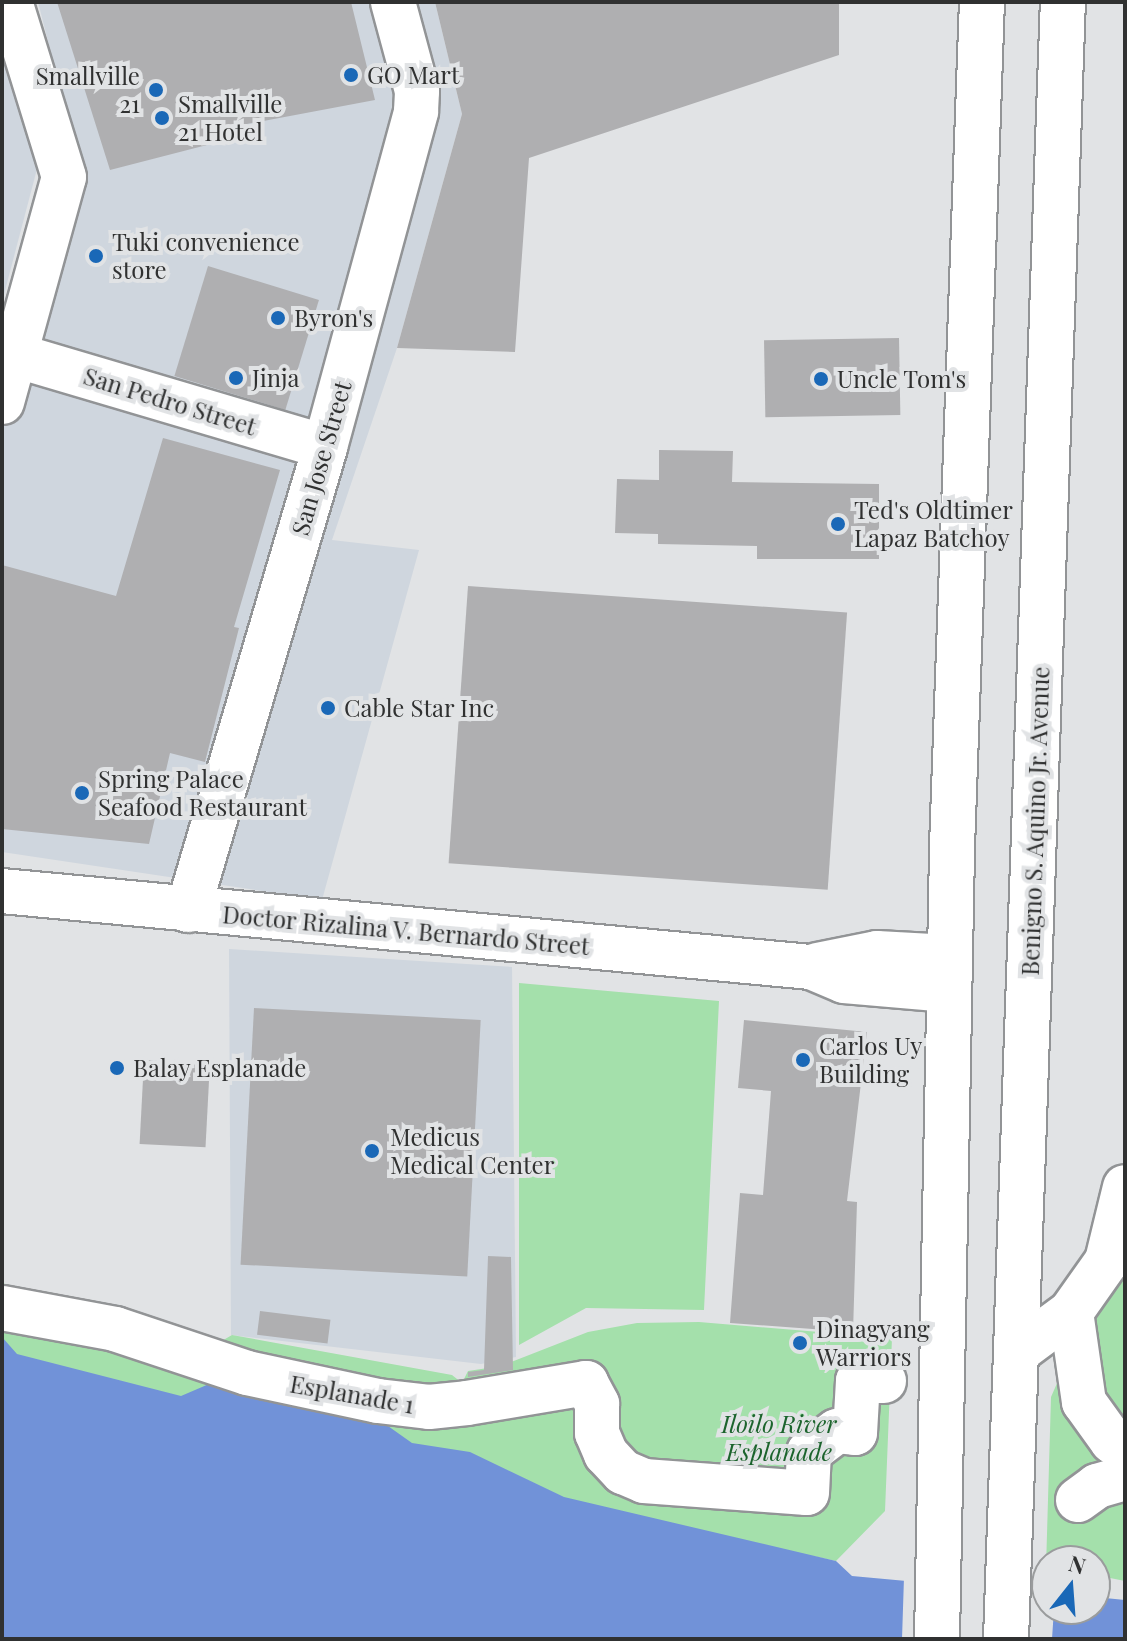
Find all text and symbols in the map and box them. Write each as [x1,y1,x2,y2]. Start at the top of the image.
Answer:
place label: GO Mart [367,61,460,89]
place label: Smallville 21 [36,62,140,118]
marker: GO Mart [342,66,360,84]
marker: Smallville 21 [147,81,165,99]
place label: Smallville 21 Hotel [178,90,282,146]
marker: Smallville 21 Hotel [153,109,171,127]
place label: Tuki convenience store [112,228,300,284]
marker: Tuki convenience store [87,247,105,265]
place label: Byron's [294,304,373,332]
marker: Byron's [269,309,287,327]
street label: San Pedro Street [80,361,260,441]
place label: Jinja [252,364,299,392]
place label: Uncle Tom's [837,365,967,393]
marker: Jinja [227,369,245,387]
marker: Uncle Tom's [812,370,830,388]
street label: San Jose Street [285,378,357,538]
place label: Ted's Oldtimer Lapaz Batchoy [854,496,1013,552]
marker: Ted's Oldtimer Lapaz Batchoy [829,515,847,533]
street label: Benigno S. Aquino Jr. Avenue [1015,665,1055,977]
place label: Cable Star Inc [344,694,495,722]
marker: Cable Star Inc [319,699,337,717]
place label: Spring Palace Seafood Restaurant [98,765,307,821]
marker: Spring Palace Seafood Restaurant [73,784,91,802]
street label: Doctor Rizalina V. Bernardo Street [221,900,591,960]
place label: Carlos Uy Building [819,1032,922,1088]
marker: Carlos Uy Building [794,1051,812,1069]
place label: Balay Esplanade [133,1054,307,1082]
marker: Balay Esplanade [108,1059,126,1077]
place label: Medicus Medical Center [390,1123,554,1179]
marker: Medicus Medical Center [361,1140,383,1162]
place label: Dinagyang Warriors [816,1315,930,1371]
marker: Dinagyang Warriors [791,1334,809,1352]
street label: Esplanade 1 [288,1369,416,1419]
park label: Iloilo River Esplanade [722,1410,836,1466]
north arrow [1031,1545,1111,1625]
text: N [1065,1547,1089,1581]

